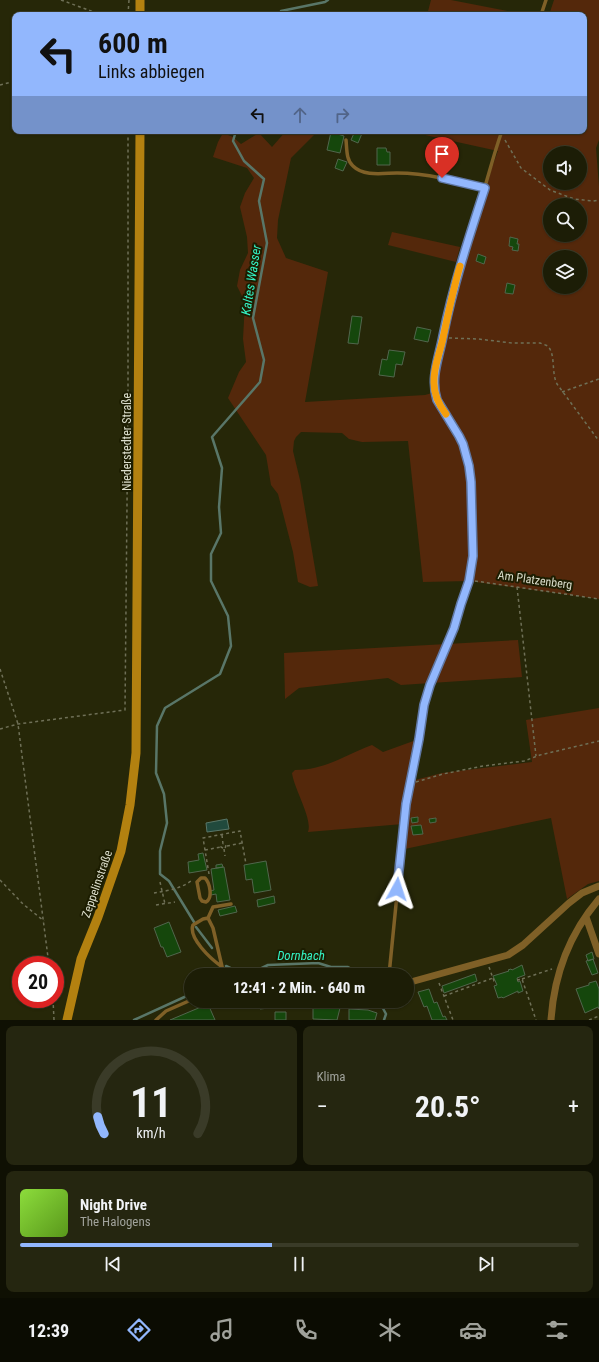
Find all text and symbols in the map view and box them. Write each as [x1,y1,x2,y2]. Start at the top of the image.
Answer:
text: 600 m [98,27,168,60]
icon: left [32,28,84,80]
text: Links abbiegen [98,61,205,82]
icon: left [247,104,269,126]
icon: ahead [289,104,311,126]
icon: right [331,104,353,126]
pin [425,137,459,178]
icon: arrive [431,143,453,165]
map controls [543,146,587,294]
button: sound [543,146,587,190]
button: search [543,198,587,242]
water label: Kaltes Wasser [238,243,264,316]
button: layers [543,250,587,294]
street label: Niederstedter Straße [120,393,134,491]
street label: Am Platzenberg [497,568,573,592]
street label: Zeppelinstraße [79,848,115,920]
position arrow [376,868,418,910]
water label: Dornbach [277,948,325,963]
speed limit sign: 20 [12,956,64,1008]
text: 12:41 · 2 Min. · 640 m [233,979,365,997]
text: Klima [317,1069,346,1084]
text: 11 [130,1077,172,1126]
text: 20.5° [415,1089,481,1124]
text: − [317,1094,328,1119]
text: + [568,1094,579,1119]
text: km/h [137,1124,166,1140]
text: Night Drive [80,1196,147,1214]
text: The Halogens [80,1214,151,1229]
icon: previous [102,1253,124,1275]
icon: pause [288,1253,310,1275]
icon: next [475,1253,497,1275]
icon: directions [125,1316,153,1344]
icon: music [208,1316,236,1344]
icon: phone [292,1316,320,1344]
icon: climate [376,1316,404,1344]
icon: car [459,1316,487,1344]
icon: filters [543,1316,571,1344]
text: 12:39 [28,1320,69,1341]

